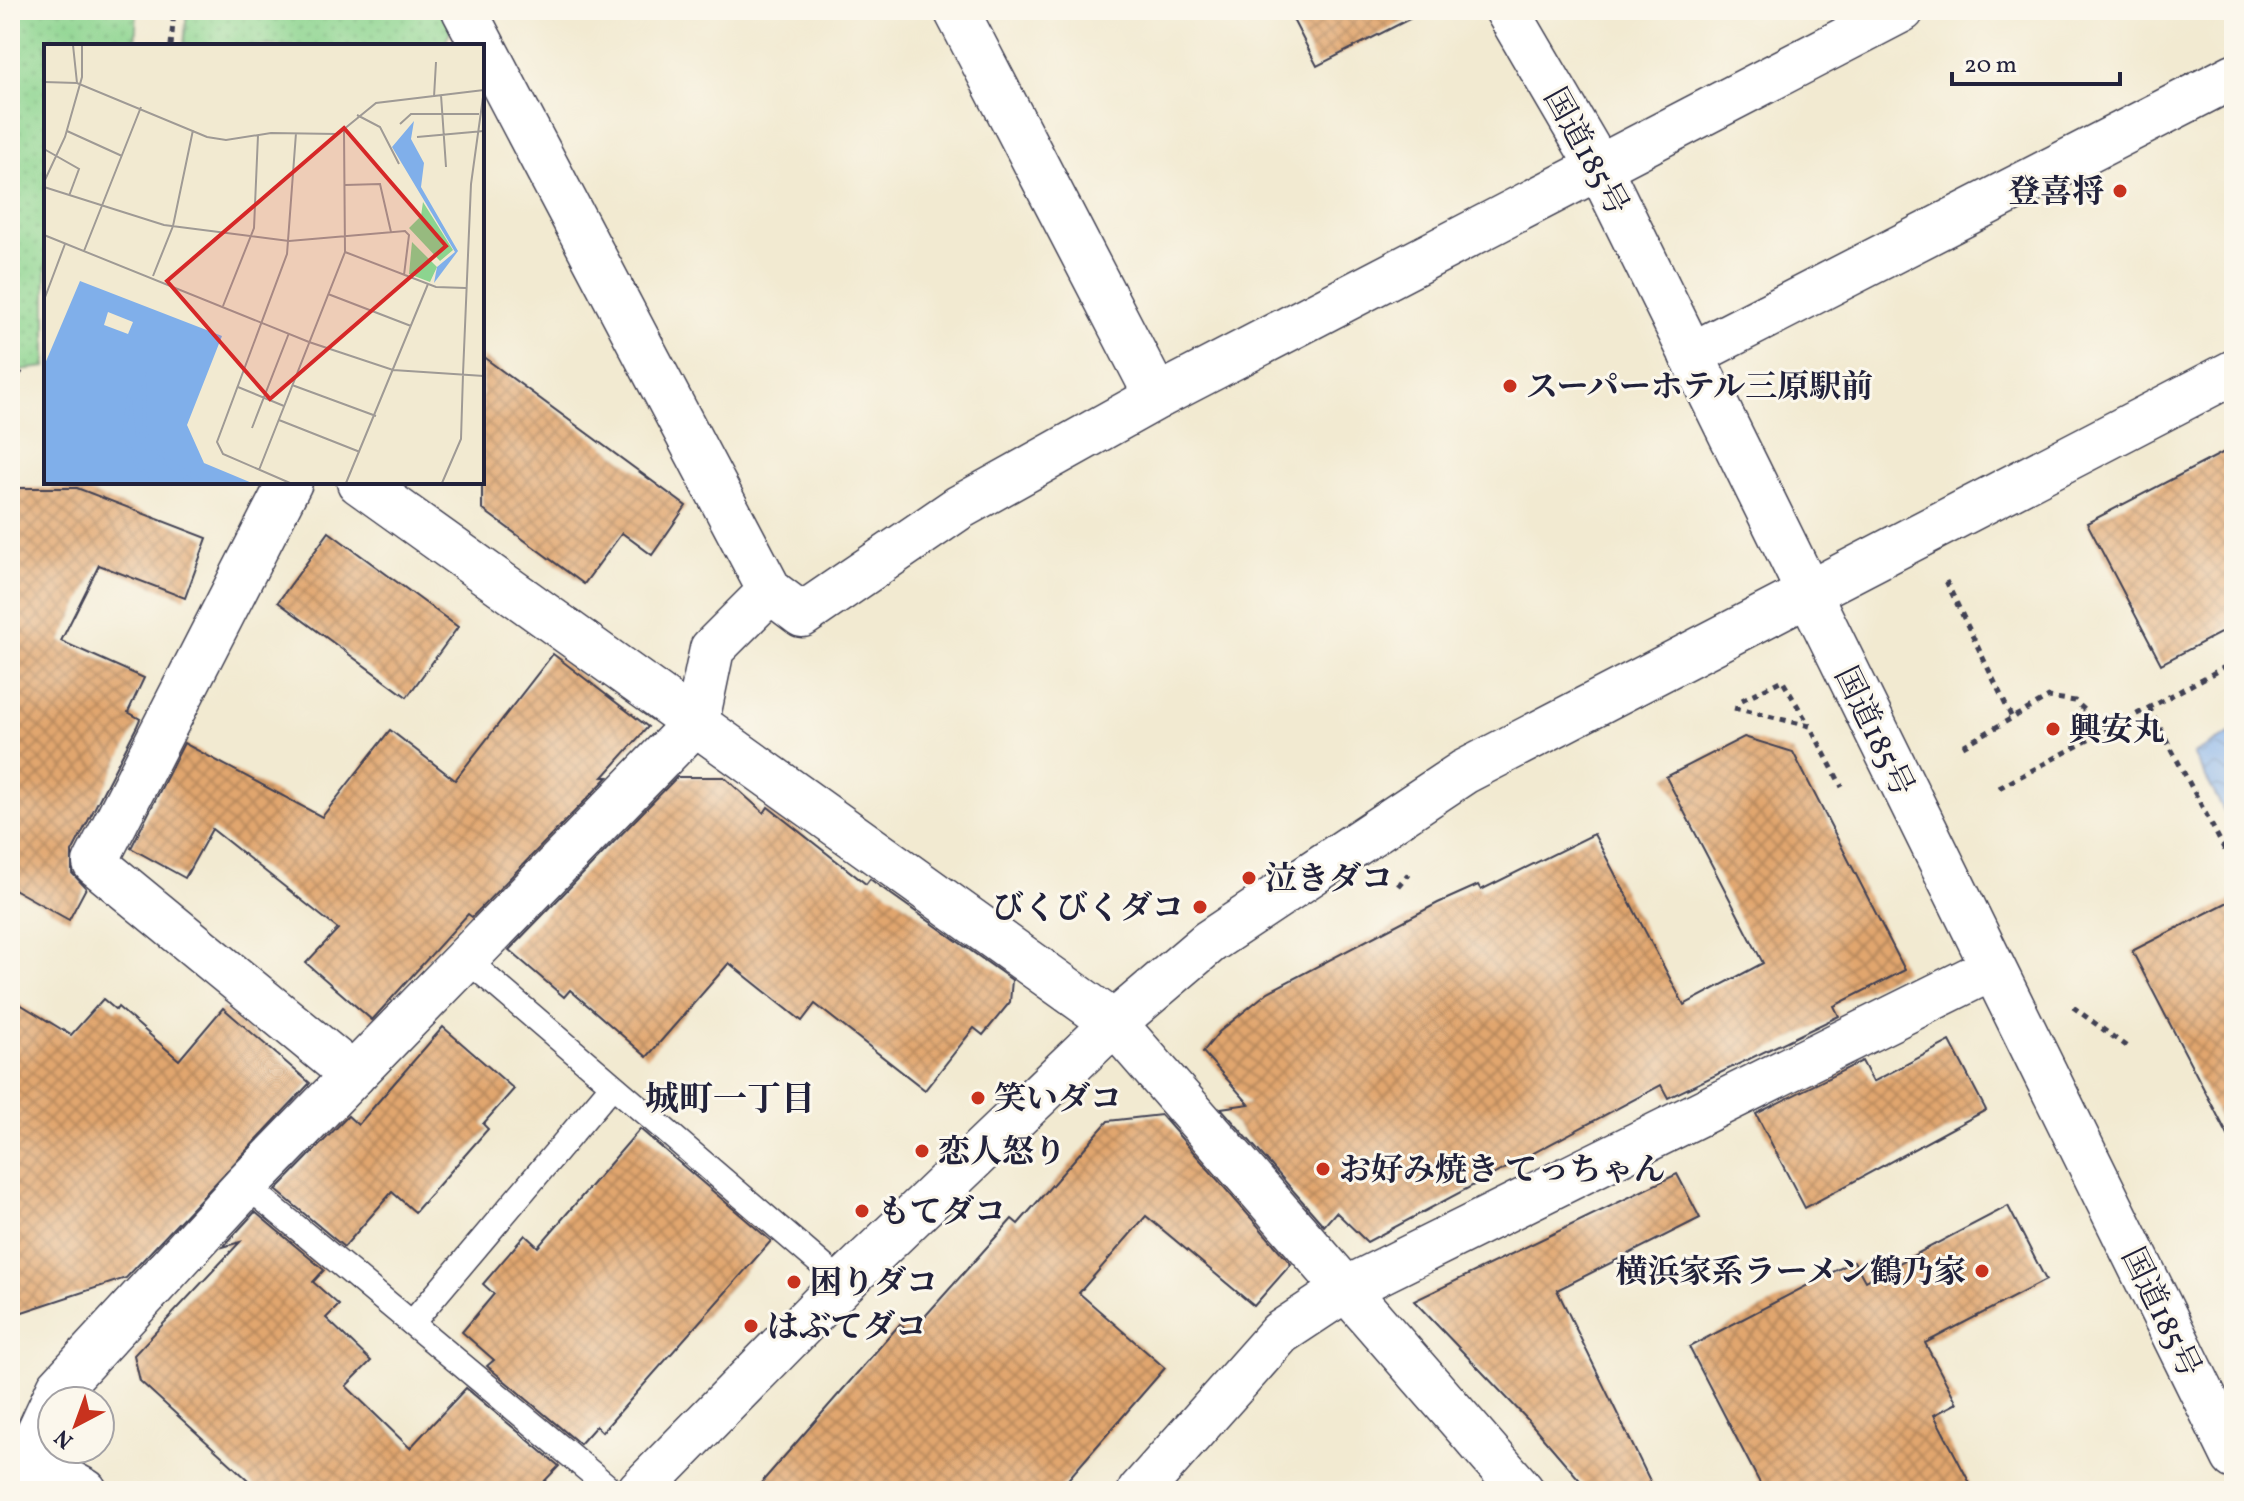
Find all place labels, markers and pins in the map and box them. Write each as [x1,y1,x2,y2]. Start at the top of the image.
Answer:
place label: 登喜将 [2008,172,2104,216]
marker: 登喜将 [2111,182,2129,200]
place label: スーパーホテル三原駅前 [1526,367,1873,411]
marker: スーパーホテル三原駅前 [1501,377,1519,395]
place label: 興安丸 [2069,710,2165,754]
marker: 興安丸 [2044,720,2062,738]
place label: 泣きダコ [1265,859,1393,903]
marker: 泣きダコ [1240,869,1258,887]
place label: びくびくダコ [992,888,1184,932]
marker: びくびくダコ [1191,898,1209,916]
place label: 笑いダコ [994,1079,1122,1123]
marker: 笑いダコ [969,1089,987,1107]
place label: 恋人怒り [938,1132,1066,1176]
marker: 恋人怒り [913,1142,931,1160]
place label: お好み焼き てっちゃん [1339,1150,1665,1194]
marker: お好み焼き てっちゃん [1314,1160,1332,1178]
place label: もてダコ [878,1192,1006,1236]
marker: もてダコ [853,1202,871,1220]
place label: 横浜家系ラーメン鶴乃家 [1616,1252,1966,1296]
marker: 横浜家系ラーメン鶴乃家 [1973,1262,1991,1280]
place label: 困りダコ [810,1263,938,1307]
marker: 困りダコ [785,1273,803,1291]
place label: はぶてダコ [767,1307,927,1351]
marker: はぶてダコ [742,1317,760,1335]

